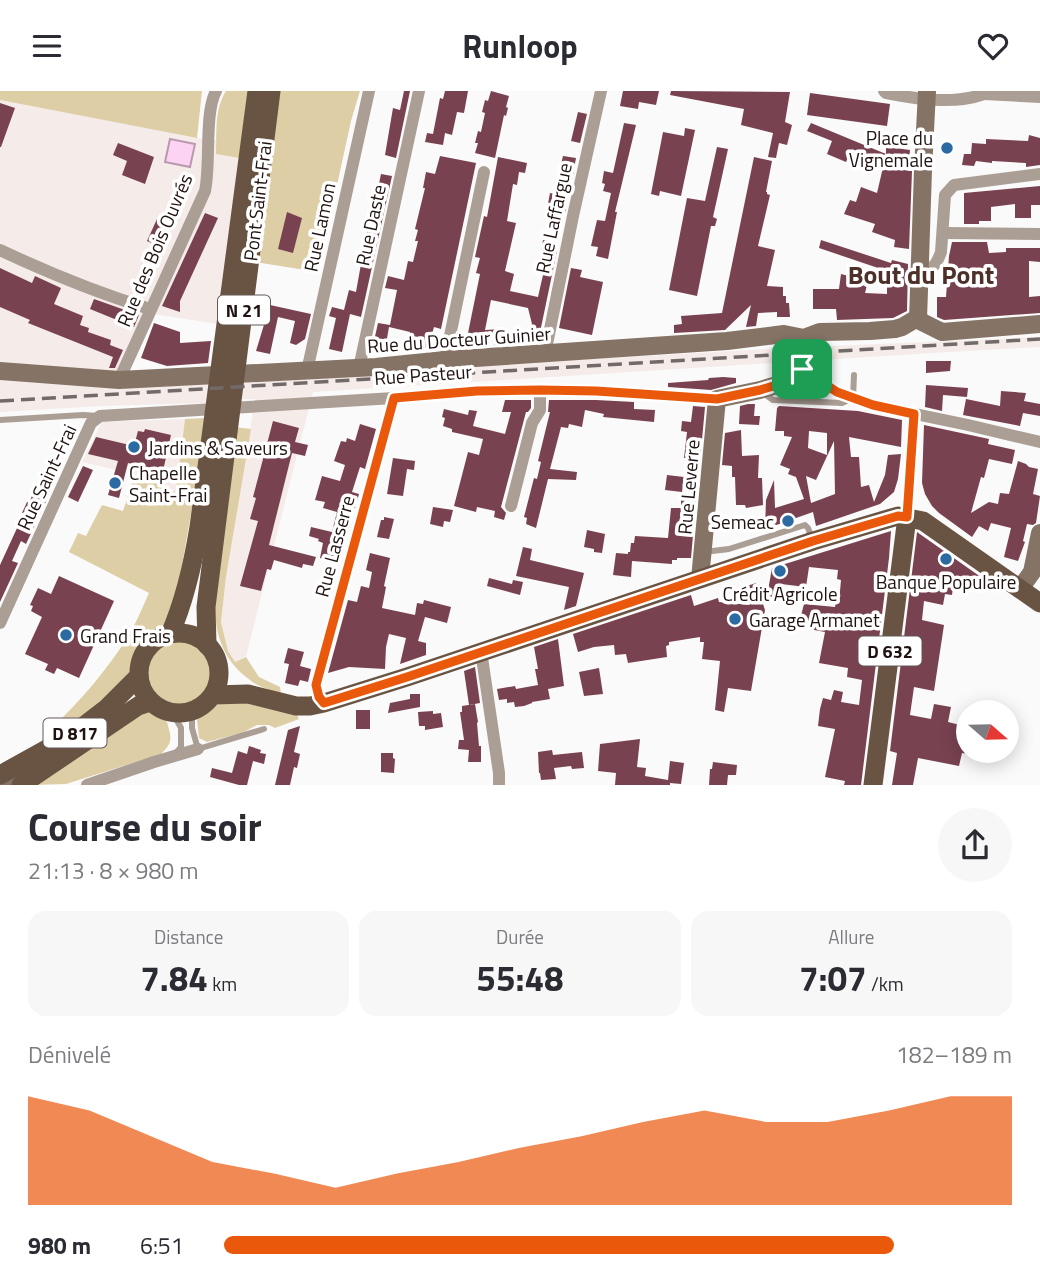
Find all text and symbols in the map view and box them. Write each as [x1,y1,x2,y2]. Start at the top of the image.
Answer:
text: Runloop [462,22,578,70]
icon: menu [28,27,66,65]
icon: heart [974,27,1012,65]
place label: Place du Vignemale [849,123,933,174]
street label: Pont Saint-Frai [235,139,279,263]
marker: Place du Vignemale [939,140,955,156]
street label: Rue Laffargue [527,160,579,276]
street label: Rue des Bois Ouvrés [109,169,199,331]
street label: Rue Lamon [295,180,343,274]
street label: Rue Daste [347,182,393,268]
district label: Bout du Pont [848,255,994,294]
road number: N 21 [218,295,270,324]
street label: Rue du Docteur Guinier [366,318,552,360]
pin [772,339,832,399]
icon: arrive [783,350,821,388]
street label: Rue Pasteur [373,356,473,392]
street label: Rue Saint-Frai [9,419,83,535]
place label: Jardins & Saveurs [148,433,288,462]
street label: Rue Leverre [669,438,707,536]
marker: Jardins & Saveurs [126,439,142,455]
place label: Chapelle Saint-Frai [129,458,208,509]
marker: Chapelle Saint-Frai [107,475,123,491]
street label: Rue Lasserre [307,492,361,600]
place label: Semeac [711,507,774,536]
marker: Semeac [780,513,796,529]
marker: Banque Populaire [938,551,954,567]
marker: Crédit Agricole [772,563,788,579]
place label: Banque Populaire [876,567,1016,596]
place label: Crédit Agricole [722,579,838,608]
place label: Garage Armanet [749,605,880,634]
marker: Garage Armanet [727,611,743,627]
place label: Grand Frais [80,621,171,650]
marker: Grand Frais [58,627,74,643]
road number: D 632 [858,637,922,665]
north arrow [956,700,1018,763]
map controls [956,700,1019,763]
road number: D 817 [43,719,106,747]
text: Course du soir [28,798,262,856]
button: share [938,808,1012,882]
text: 21:13 · 8 × 980 m [28,853,198,888]
text: Distance [154,922,223,951]
text: Durée [496,922,544,951]
text: Allure [828,922,874,951]
text: 7.84 [140,951,208,1005]
text: 55:48 [476,951,564,1005]
text: 7:07 [799,951,867,1005]
text: km [208,969,237,998]
text: /km [867,969,904,998]
text: Dénivelé [28,1037,111,1072]
text: 182–189 m [896,1037,1012,1072]
text: 980 m [28,1228,91,1263]
text: 6:51 [140,1228,184,1263]

